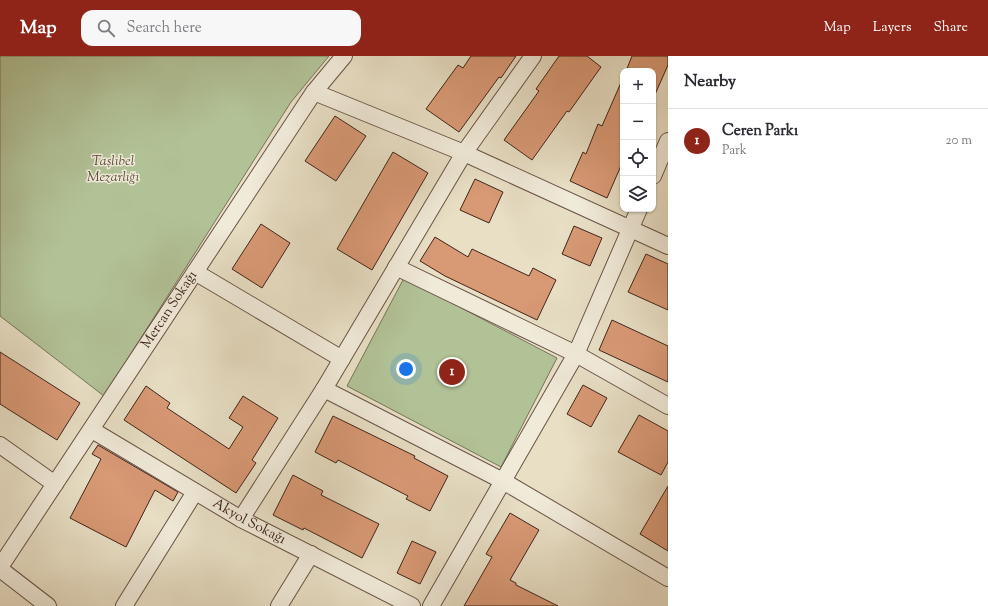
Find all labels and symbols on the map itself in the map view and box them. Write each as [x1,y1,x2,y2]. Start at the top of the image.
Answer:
park label: Taşlıbel Mezarlığı [87,152,140,188]
street label: Mercan Sokağı [137,267,203,353]
pin: 1 [439,357,465,387]
your location [396,359,416,379]
street label: Akyol Sokağı [209,494,289,550]

